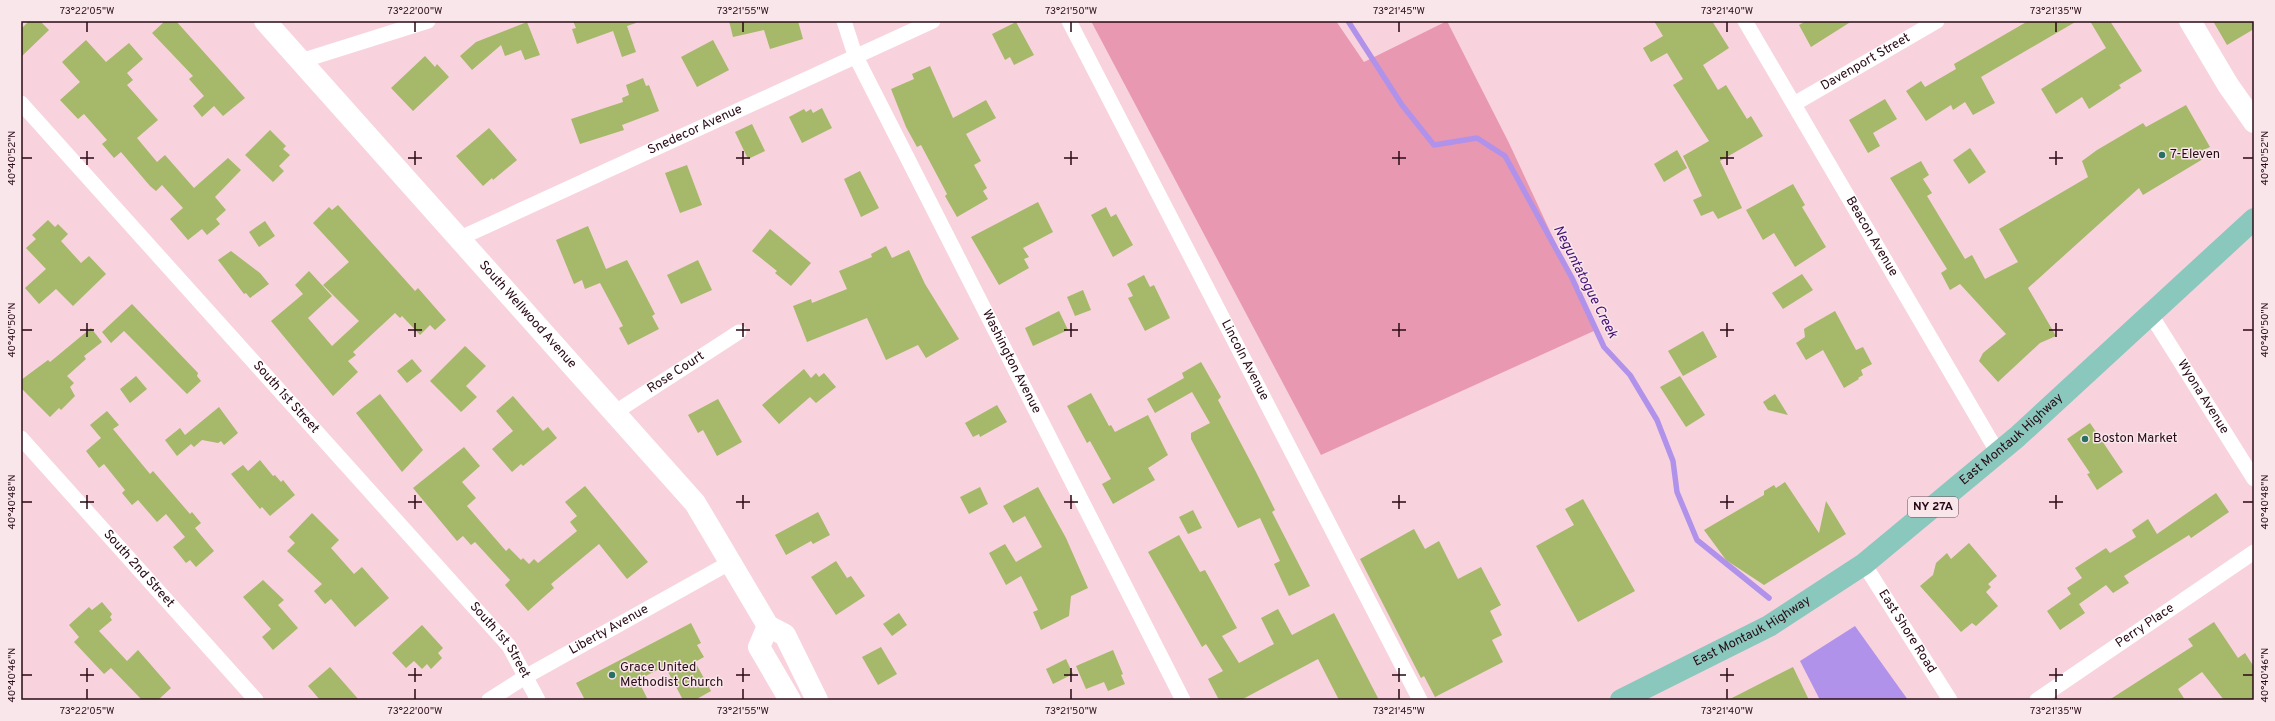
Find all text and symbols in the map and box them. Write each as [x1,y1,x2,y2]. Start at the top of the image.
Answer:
text: 73°22'05"W [60,5,114,18]
text: 73°22'00"W [388,5,442,18]
text: 73°21'55"W [717,5,769,18]
text: 73°21'50"W [1045,5,1097,18]
text: 73°21'45"W [1373,5,1425,18]
text: 73°21'40"W [1701,5,1753,18]
text: 73°21'35"W [2030,5,2082,18]
street label: Davenport Street [1818,30,1913,94]
street label: Snedecor Avenue [646,102,745,159]
text: 40°40'52"N [6,131,19,185]
text: 40°40'52"N [2259,131,2272,185]
place label: 7-Eleven [2170,147,2220,163]
marker: 7-Eleven [2157,150,2167,160]
street label: Beacon Avenue [1842,194,1901,280]
water label: Neguntatogue Creek [1549,223,1621,342]
street label: South Wellwood Avenue [475,258,579,372]
text: 40°40'50"N [6,302,19,358]
text: 40°40'50"N [2259,302,2272,358]
street label: Washington Avenue [978,307,1044,416]
street label: Lincoln Avenue [1217,317,1272,403]
street label: Rose Court [645,348,708,397]
street label: Wyona Avenue [2173,357,2232,437]
street label: South 1st Street [249,358,322,437]
street label: East Montauk Highway [1957,390,2067,489]
place label: Boston Market [2093,431,2178,447]
marker: Boston Market [2080,434,2090,444]
text: 40°40'48"N [6,475,19,529]
text: 40°40'48"N [2259,475,2272,529]
road number: NY 27A [1908,497,1958,517]
street label: South 2nd Street [100,527,178,611]
street label: East Shore Road [1874,587,1939,676]
street label: East Montauk Highway [1691,593,1814,671]
street label: South 1st Street [466,599,533,681]
street label: Perry Place [2113,600,2178,652]
street label: Liberty Avenue [567,602,651,659]
text: 40°40'46"N [6,648,19,702]
text: 40°40'46"N [2259,648,2272,702]
place label: Grace United Methodist Church [620,660,723,691]
marker: Grace United Methodist Church [607,670,617,680]
text: 73°22'05"W [60,705,114,718]
text: 73°22'00"W [388,705,442,718]
text: 73°21'55"W [717,705,769,718]
text: 73°21'50"W [1045,705,1097,718]
text: 73°21'45"W [1373,705,1425,718]
text: 73°21'40"W [1701,705,1753,718]
text: 73°21'35"W [2030,705,2082,718]

